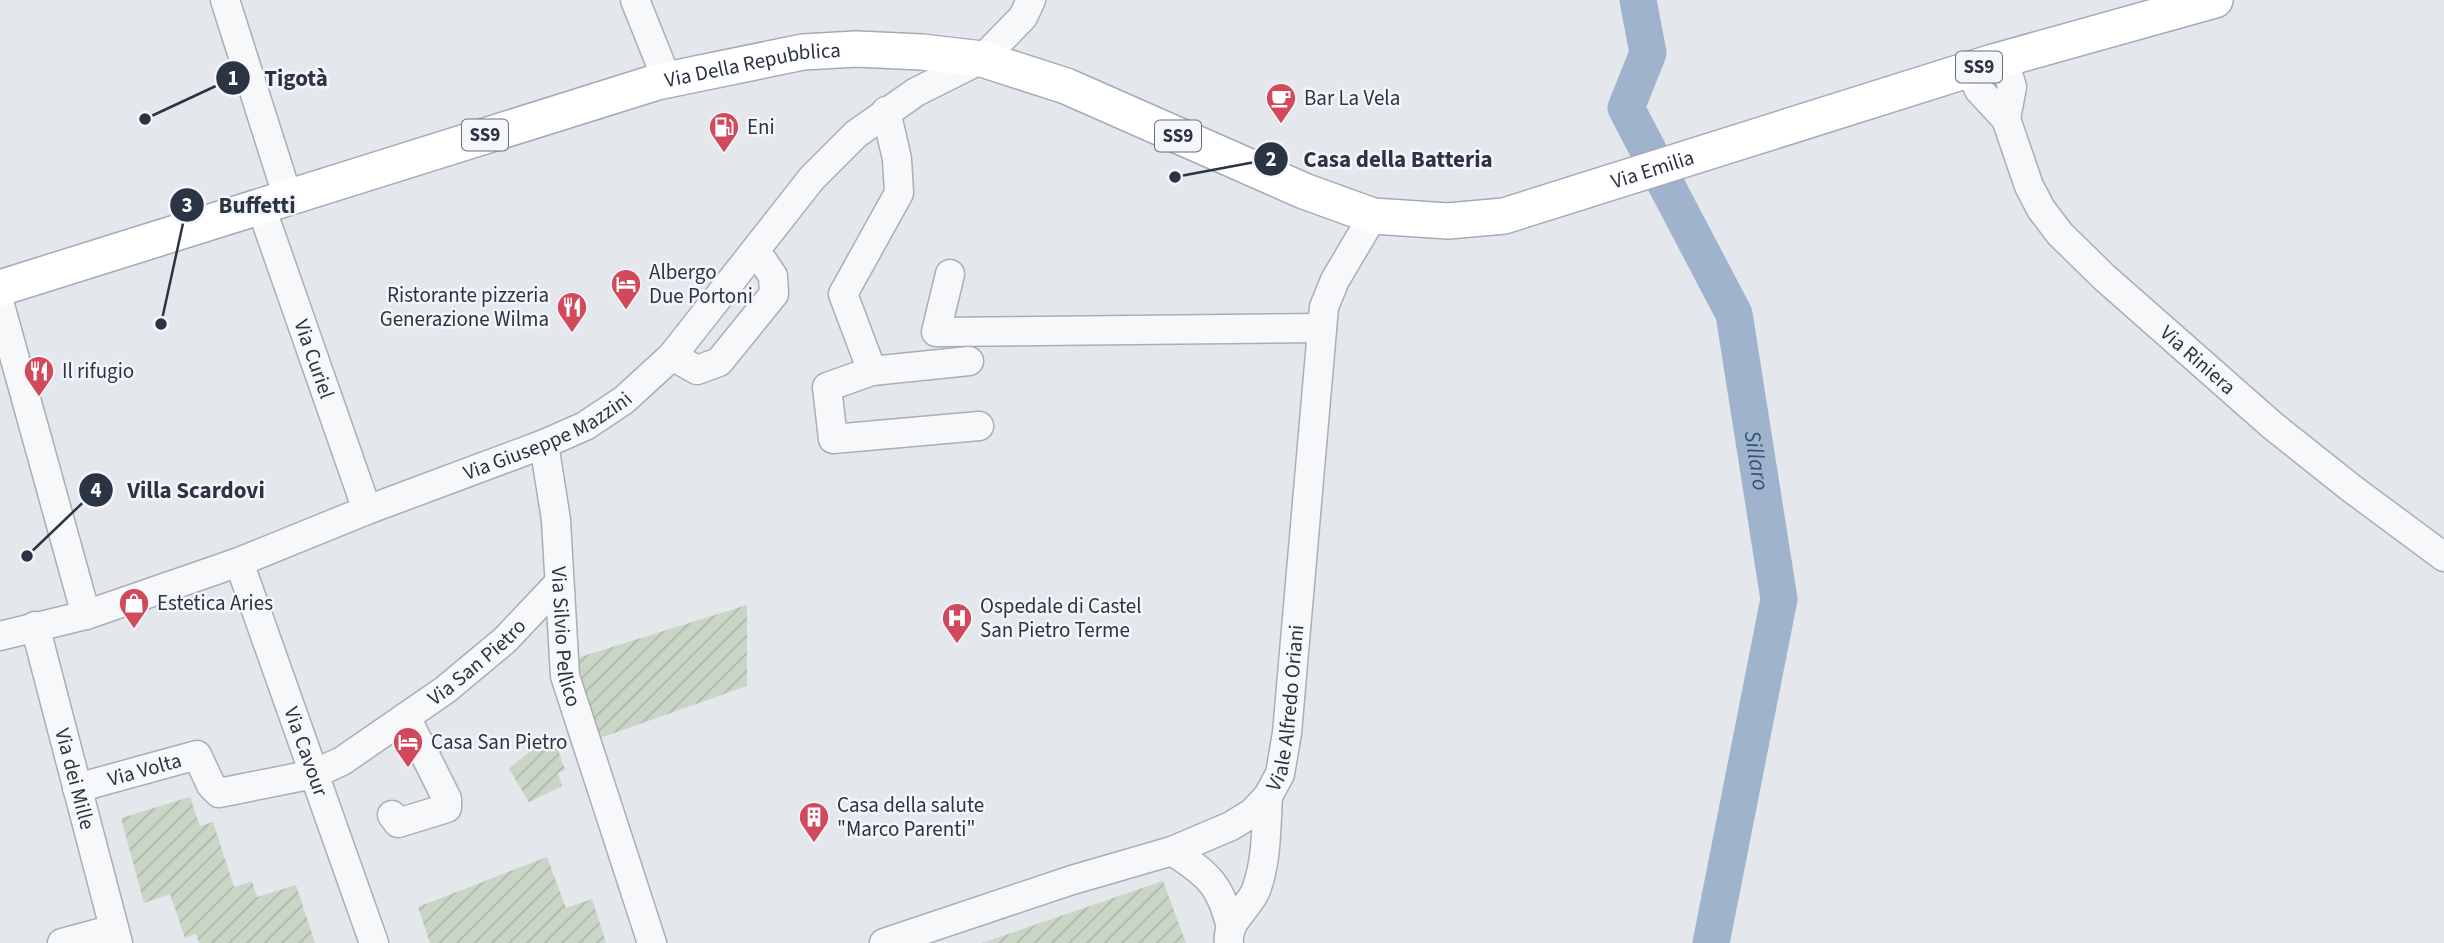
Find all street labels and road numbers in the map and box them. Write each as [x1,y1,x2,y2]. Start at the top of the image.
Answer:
street label: Via Della Repubblica [662,35,842,95]
road number: SS9 [1956,52,2002,82]
road number: SS9 [462,119,508,150]
road number: SS9 [1155,120,1201,152]
street label: Via Emilia [1607,142,1698,196]
street label: Via Curiel [286,315,342,403]
street label: Via Riniera [2153,318,2243,402]
street label: Via Giuseppe Mazzini [459,385,639,488]
street label: Via Silvio Pellico [544,565,589,711]
street label: Via San Pietro [421,612,533,713]
street label: Viale Alfredo Oriani [1258,623,1311,797]
street label: Via Cavour [276,703,336,801]
street label: Via dei Mille [47,725,103,833]
street label: Via Volta [104,745,185,794]

